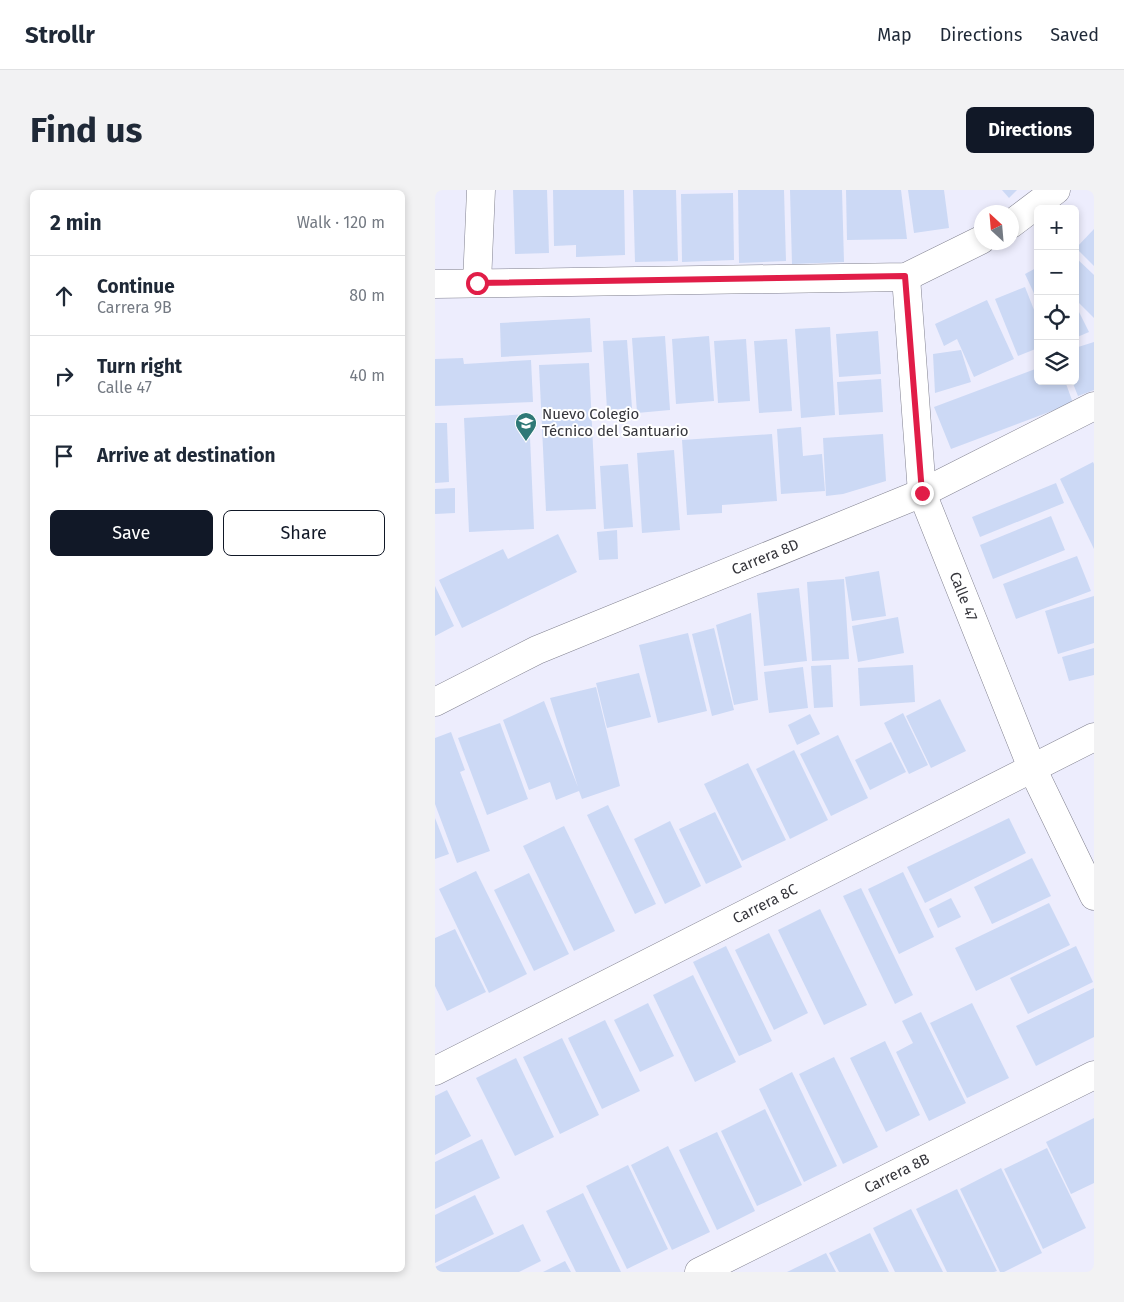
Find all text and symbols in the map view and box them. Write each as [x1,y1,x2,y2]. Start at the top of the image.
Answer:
text: Strollr [25,21,95,49]
text: Map [877,24,912,46]
text: Directions [940,24,1022,46]
text: Saved [1050,24,1099,46]
button: Directions [966,107,1094,153]
text: Find us [30,109,142,151]
north arrow [974,205,1019,250]
map controls [1034,205,1079,385]
button: + [1034,205,1079,250]
text: 2 min [50,210,102,236]
text: Walk · 120 m [297,213,385,232]
button: − [1034,250,1079,295]
route start [466,272,489,295]
text: Continue [97,275,175,298]
icon: ahead [50,282,78,310]
text: 80 m [349,286,385,305]
button: locate [1034,295,1079,340]
text: Carrera 9B [97,298,172,317]
button: layers [1034,340,1079,385]
text: Turn right [97,355,182,378]
icon: right [50,362,78,390]
text: 40 m [350,366,385,385]
text: Calle 47 [97,378,152,397]
place label: Nuevo Colegio Técnico del Santuario [542,405,689,440]
school or university icon: Nuevo Colegio Técnico del Santuario [514,411,538,442]
icon: arrive [50,442,78,470]
text: Arrive at destination [97,444,276,467]
route end [911,482,934,505]
button: Save [50,510,213,556]
button: Share [223,510,385,556]
street label: Carrera 8D [729,535,802,579]
street label: Calle 47 [945,569,981,624]
street label: Carrera 8C [730,880,801,928]
street label: Carrera 8B [861,1150,932,1197]

